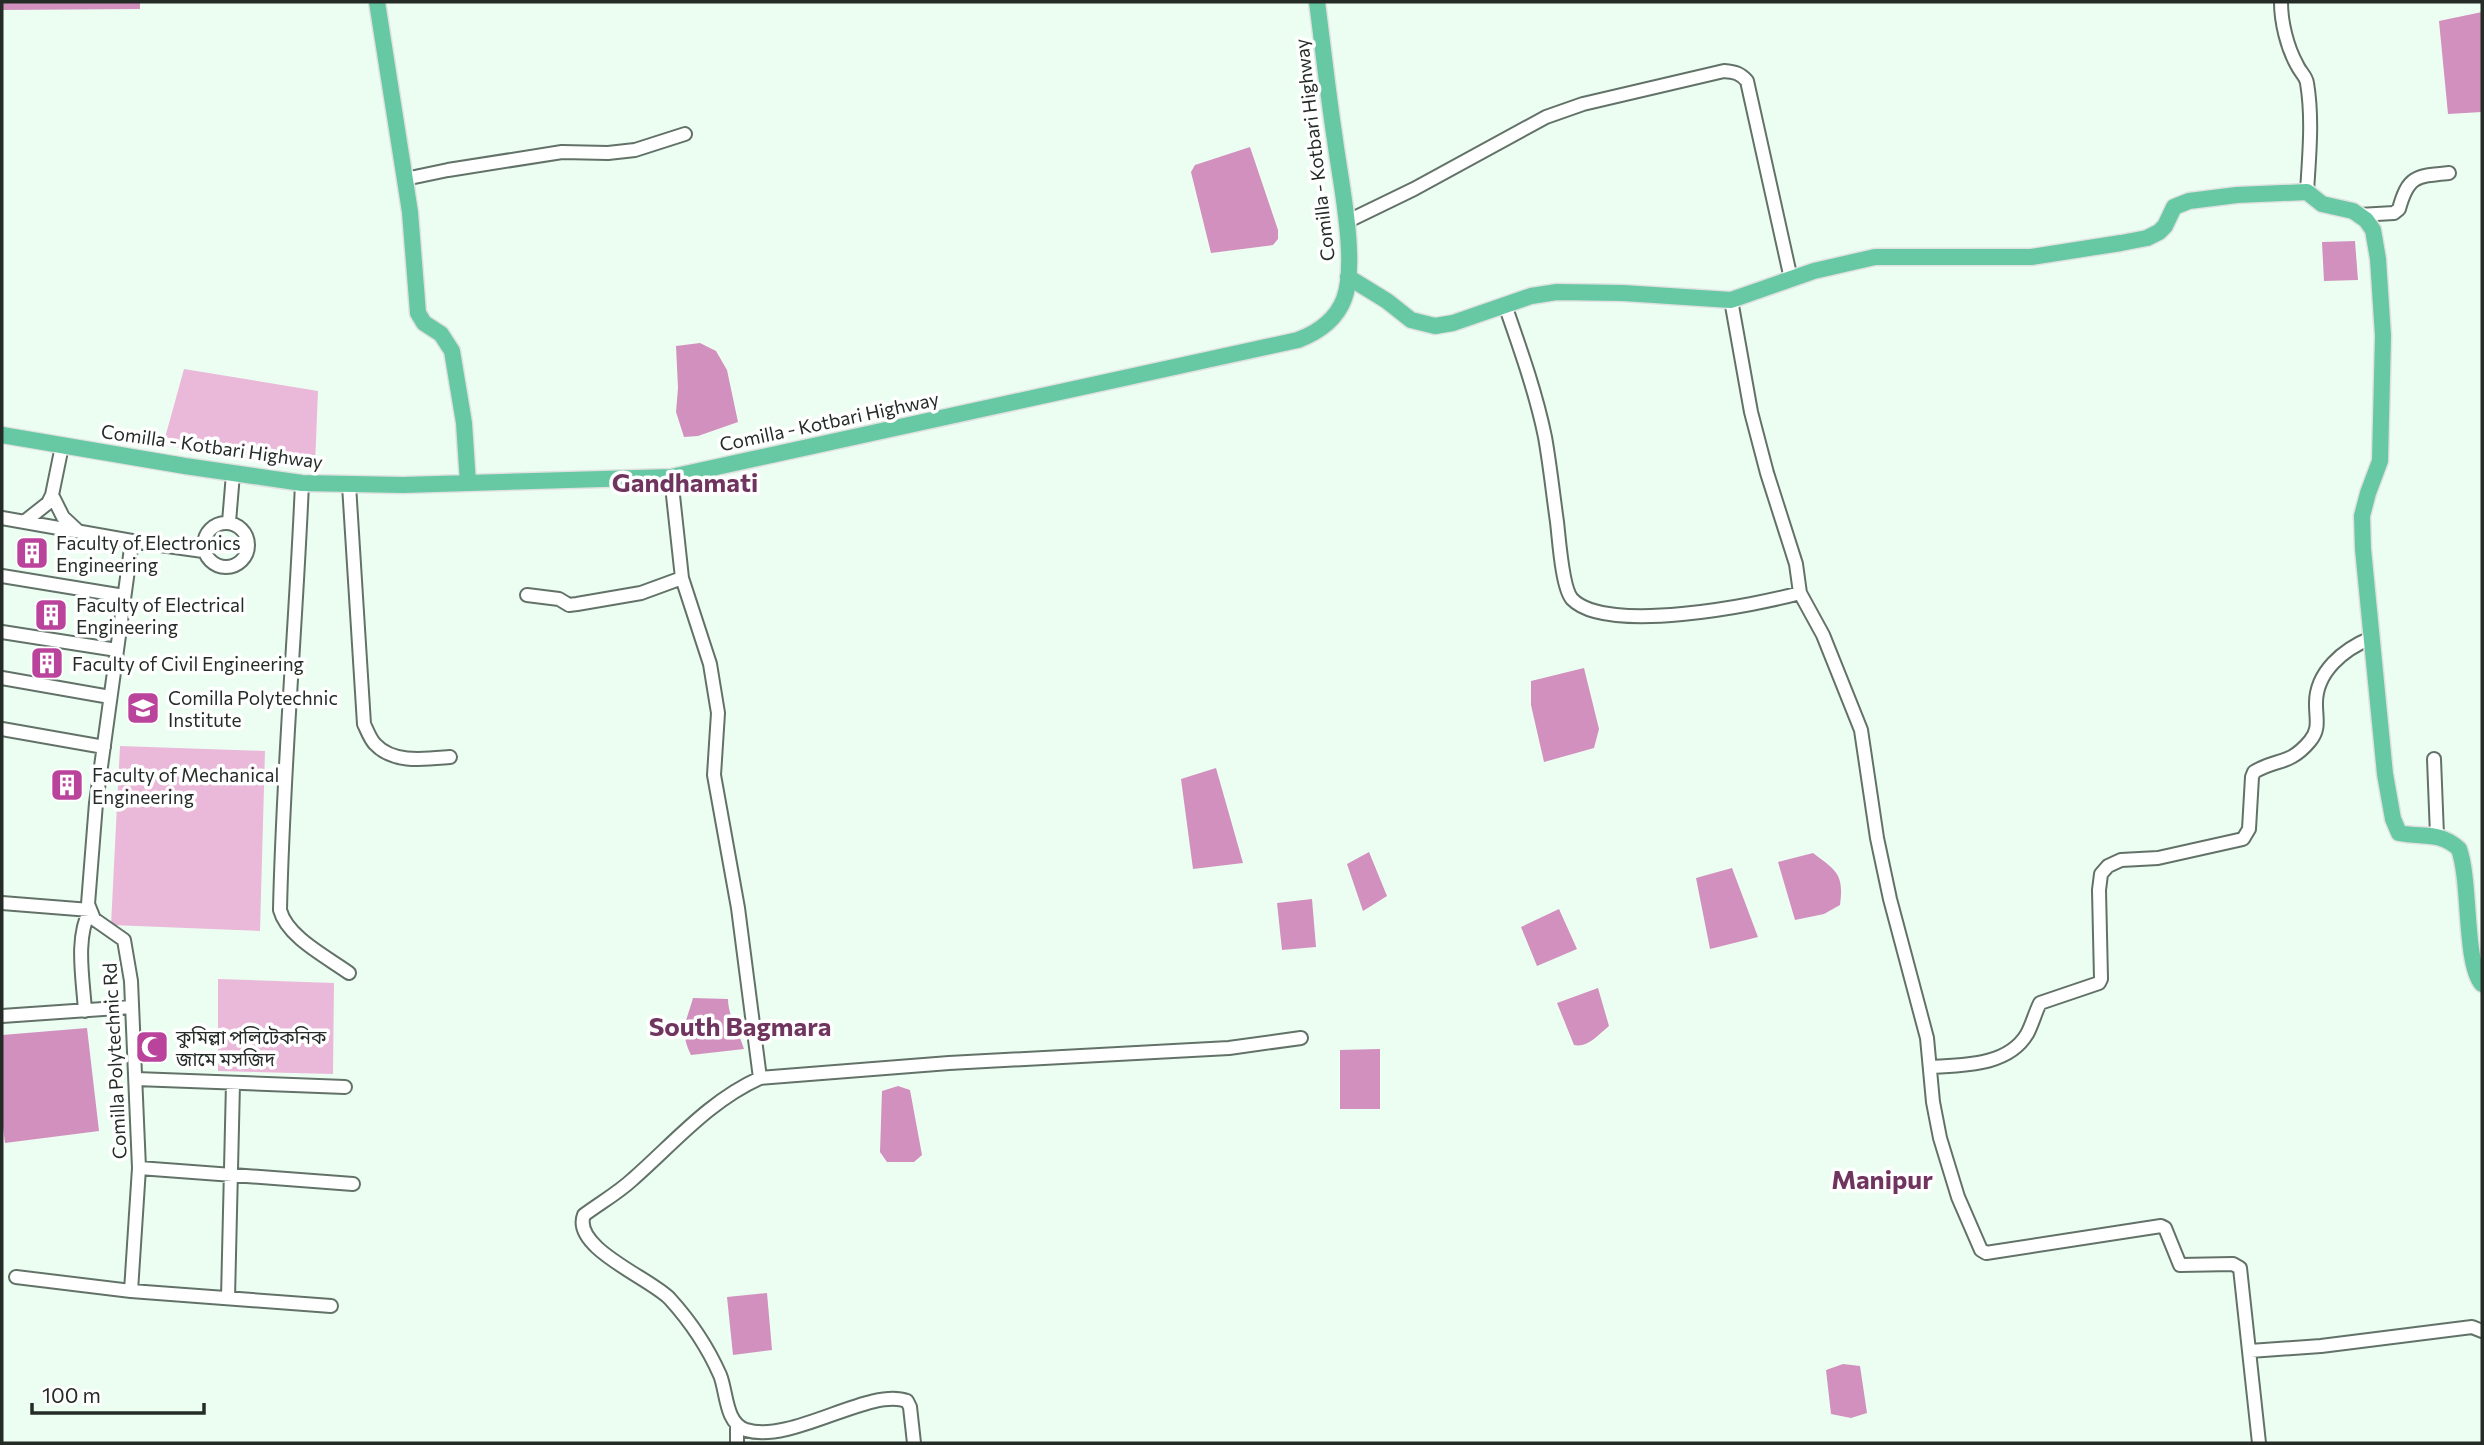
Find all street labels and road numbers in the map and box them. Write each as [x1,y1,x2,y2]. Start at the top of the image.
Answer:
street label: Comilla - Kotbari Highway [1289,37,1339,262]
street label: Comilla - Kotbari Highway [717,386,941,456]
street label: Comilla - Kotbari Highway [100,419,325,473]
street label: Comilla Polytechnic Rd [97,962,131,1160]

